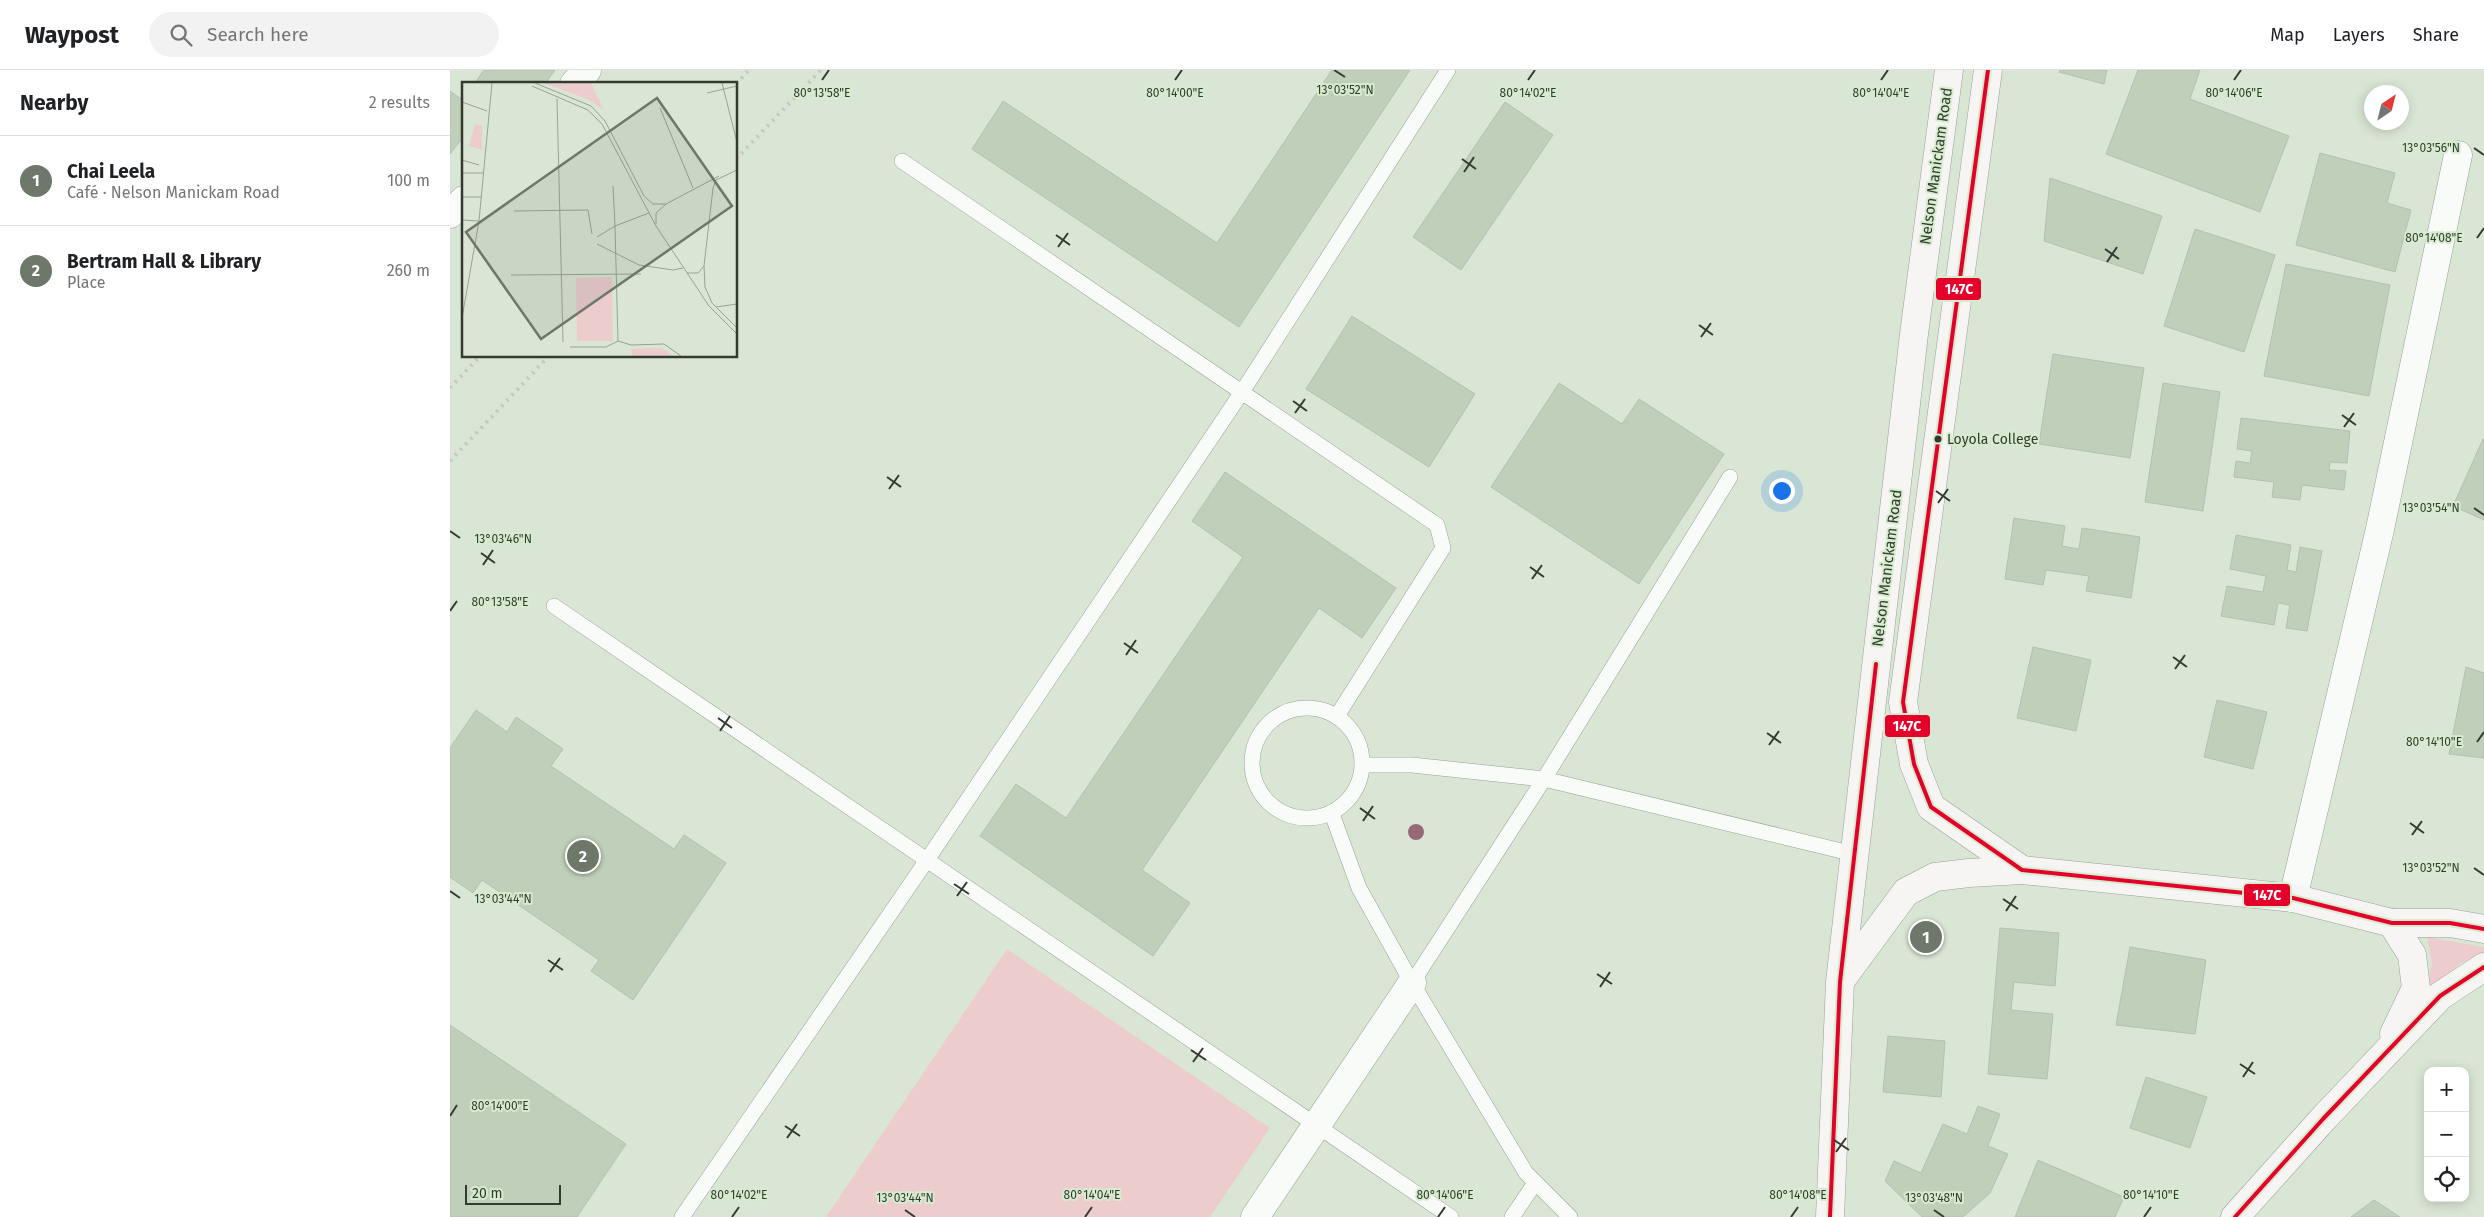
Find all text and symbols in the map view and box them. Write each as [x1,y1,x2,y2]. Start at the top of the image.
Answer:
search box [149,12,499,57]
text: Waypost [25,21,119,49]
icon: search [167,21,195,49]
text: Search here [207,23,309,46]
text: Map [2270,24,2305,46]
text: Layers [2333,24,2385,46]
text: Share [2413,24,2459,46]
inset map [462,82,738,358]
text: 13°03'52"N [1316,83,1374,97]
north arrow [2364,85,2409,130]
text: 80°13'58"E [793,86,851,100]
text: 80°14'00"E [1146,86,1204,100]
text: 80°14'02"E [1500,86,1556,100]
text: 80°14'04"E [1853,86,1909,100]
street label: Nelson Manickam Road [1916,86,1956,246]
text: 80°14'06"E [2205,86,2263,100]
text: Nearby [20,90,88,116]
text: 2 results [369,93,430,112]
text: 13°03'56"N [2402,141,2460,155]
text: Chai Leela [67,160,155,183]
text: 1 [32,171,40,190]
text: 100 m [387,171,430,190]
text: Café · Nelson Manickam Road [67,183,280,202]
text: 80°14'08"E [2405,231,2463,245]
text: Bertram Hall & Library [67,250,261,273]
text: 2 [32,261,40,280]
text: 260 m [387,261,430,280]
text: Place [67,273,106,292]
line badge: 147C [1935,277,1982,301]
text: 147C [1945,281,1973,298]
place label: Loyola College [1947,431,2038,448]
marker: Loyola College [1933,434,1943,444]
your location [1769,478,1795,504]
street label: Nelson Manickam Road [1868,488,1906,648]
text: 13°03'54"N [2402,501,2460,515]
text: 13°03'46"N [474,532,532,546]
text: 80°13'58"E [471,595,529,609]
line badge: 147C [1884,714,1931,738]
text: 147C [1893,718,1921,735]
text: 80°14'10"E [2406,735,2462,749]
pin: 2 [567,837,599,875]
text: 13°03'52"N [2402,861,2460,875]
line badge: 147C [2243,883,2291,907]
text: 147C [2253,887,2281,904]
text: 13°03'44"N [474,892,532,906]
pin: 1 [1910,918,1942,956]
map controls [2424,1067,2469,1202]
button: + [2424,1067,2469,1112]
text: 80°14'00"E [471,1099,529,1113]
button: − [2424,1112,2469,1157]
button: locate [2424,1157,2469,1202]
scale bar [465,1182,561,1205]
text: 20 m [472,1185,502,1202]
text: 80°14'02"E [711,1188,767,1202]
text: 80°14'04"E [1064,1188,1120,1202]
text: 80°14'06"E [1416,1188,1474,1202]
text: 80°14'08"E [1769,1188,1827,1202]
text: 80°14'10"E [2123,1188,2179,1202]
text: 13°03'44"N [876,1191,934,1205]
text: 13°03'48"N [1905,1191,1963,1205]

